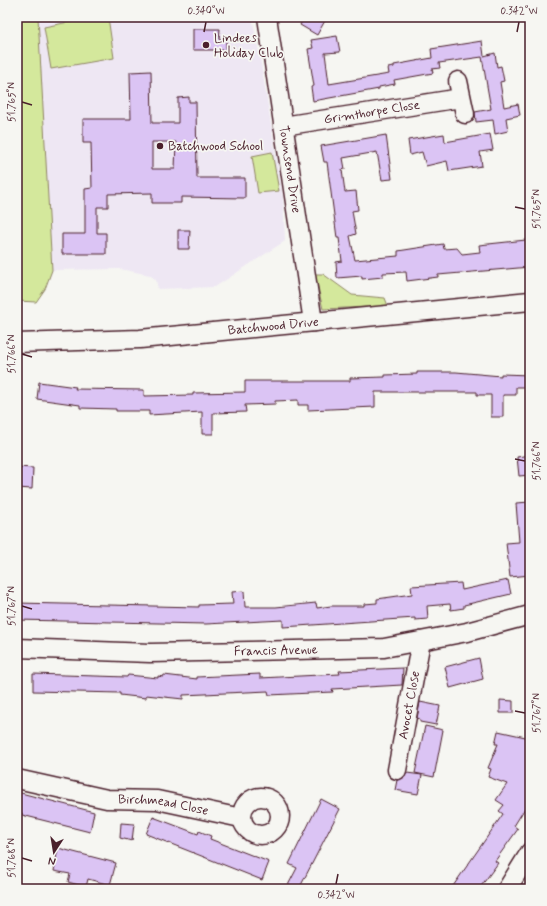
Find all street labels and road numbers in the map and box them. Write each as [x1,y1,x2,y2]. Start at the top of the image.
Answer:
street label: Grimthorpe Close [323,96,421,128]
street label: Townsend Drive [275,124,305,214]
street label: Batchwood Drive [227,313,320,339]
street label: Francis Avenue [234,641,318,660]
street label: Avocet Close [394,669,424,741]
street label: Birchmead Close [118,791,210,819]

